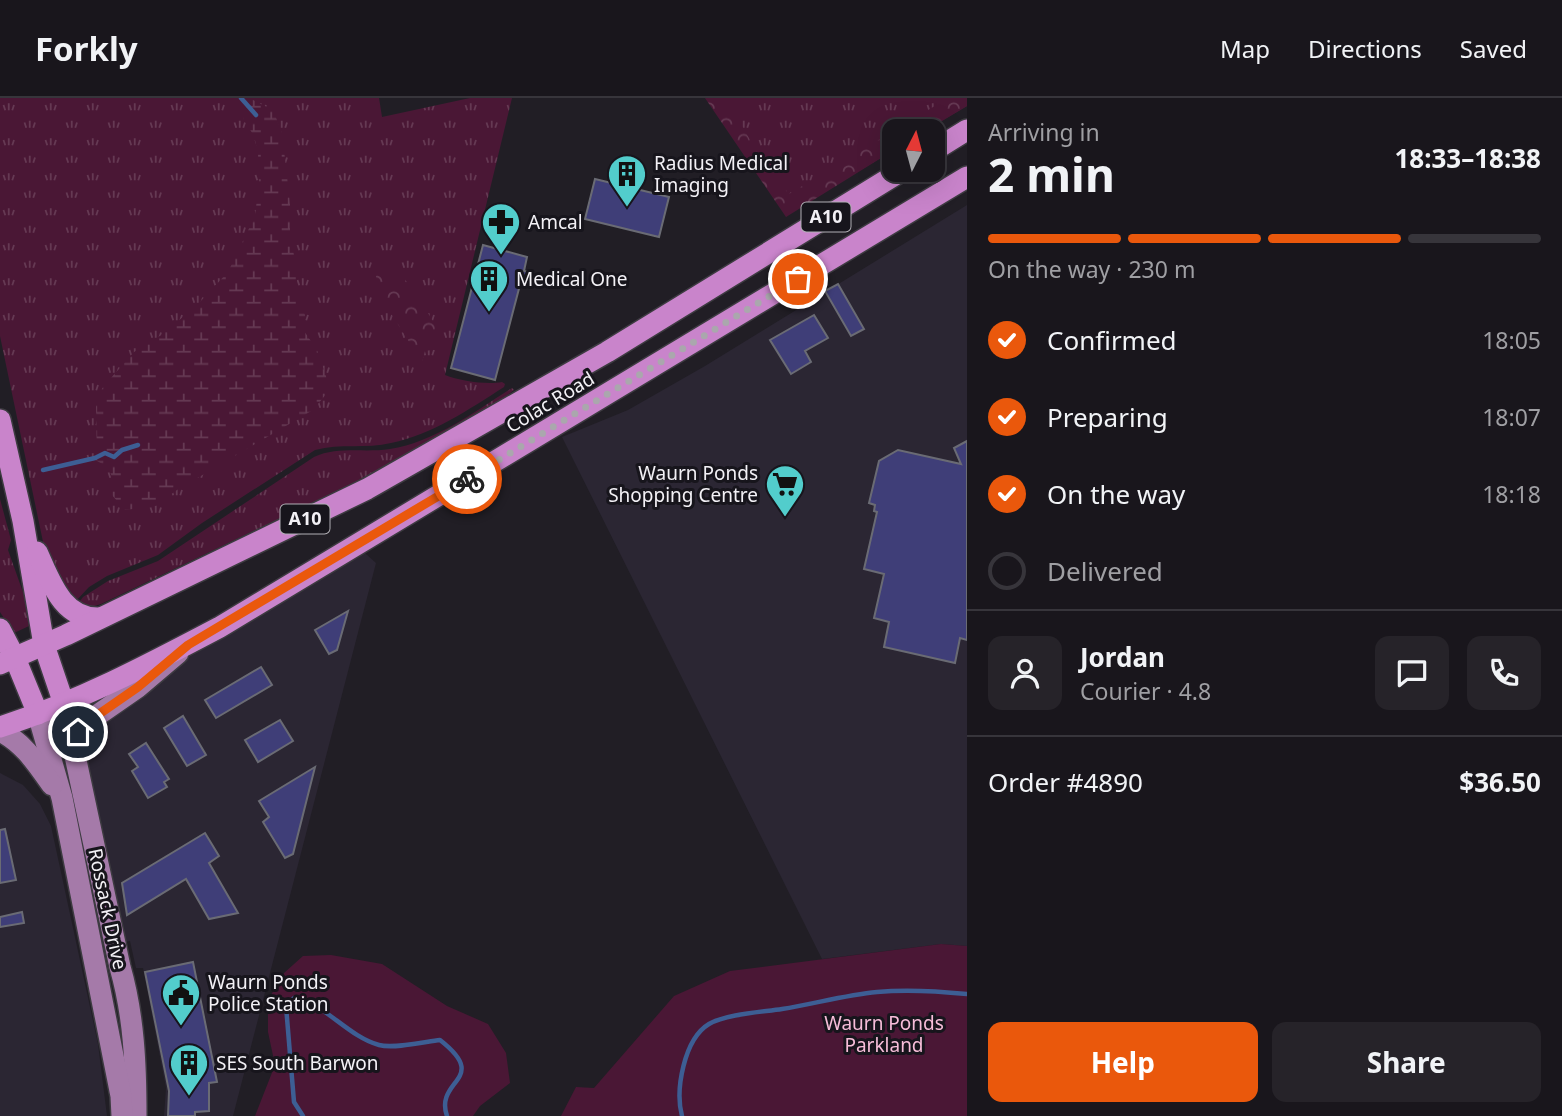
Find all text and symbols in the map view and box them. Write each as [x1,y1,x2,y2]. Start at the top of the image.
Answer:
text: Forkly [35,26,138,71]
text: Map [1220,32,1270,65]
text: Directions [1308,32,1422,65]
text: Saved [1460,32,1527,65]
text: Arriving in [988,116,1100,148]
north arrow [882,119,945,182]
map controls [882,119,945,182]
text: 18:33–18:38 [1394,140,1541,176]
text: 2 min [988,143,1115,205]
place label: Radius Medical Imaging [654,150,788,198]
building icon: Radius Medical Imaging [606,153,648,208]
pharmacy icon: Amcal [480,201,522,256]
road number: A10 [802,202,850,232]
place label: Amcal [528,209,583,235]
pin [768,249,828,309]
text: On the way · 230 m [988,253,1195,285]
building icon: Medical One [468,258,510,313]
icon: bag [779,260,817,298]
place label: Medical One [516,266,627,292]
icon: check [988,321,1026,359]
text: Confirmed [1047,322,1177,358]
text: 18:05 [1482,324,1541,356]
street label: Colac Road [501,365,599,439]
icon: check [988,398,1026,436]
text: Preparing [1047,399,1168,435]
text: 18:07 [1482,401,1541,433]
courier [432,444,502,514]
icon: bike [448,460,486,498]
place label: Waurn Ponds Shopping Centre [608,460,758,508]
supermarket icon: Waurn Ponds Shopping Centre [764,463,806,518]
icon: check [988,475,1026,513]
text: On the way [1047,476,1185,512]
text: 18:18 [1482,478,1541,510]
road number: A10 [280,505,330,534]
text: Delivered [1047,553,1163,589]
button: person [988,636,1062,710]
button: chat [1375,636,1449,710]
button: phone [1467,636,1541,710]
text: Jordan [1080,639,1165,675]
text: Courier · 4.8 [1080,675,1211,707]
pin [48,702,108,762]
icon: home [59,713,97,751]
text: Order #4890 [988,764,1143,800]
text: $36.50 [1459,764,1541,800]
street label: Rossack Drive [82,846,134,972]
place label: Waurn Ponds Police Station [208,969,329,1017]
public building icon: Waurn Ponds Police Station [160,972,202,1027]
park label: Waurn Ponds Parkland [824,1010,944,1058]
button: Help [988,1022,1258,1102]
button: Share [1272,1022,1541,1102]
building icon: SES South Barwon [168,1042,210,1097]
place label: SES South Barwon [216,1050,379,1076]

